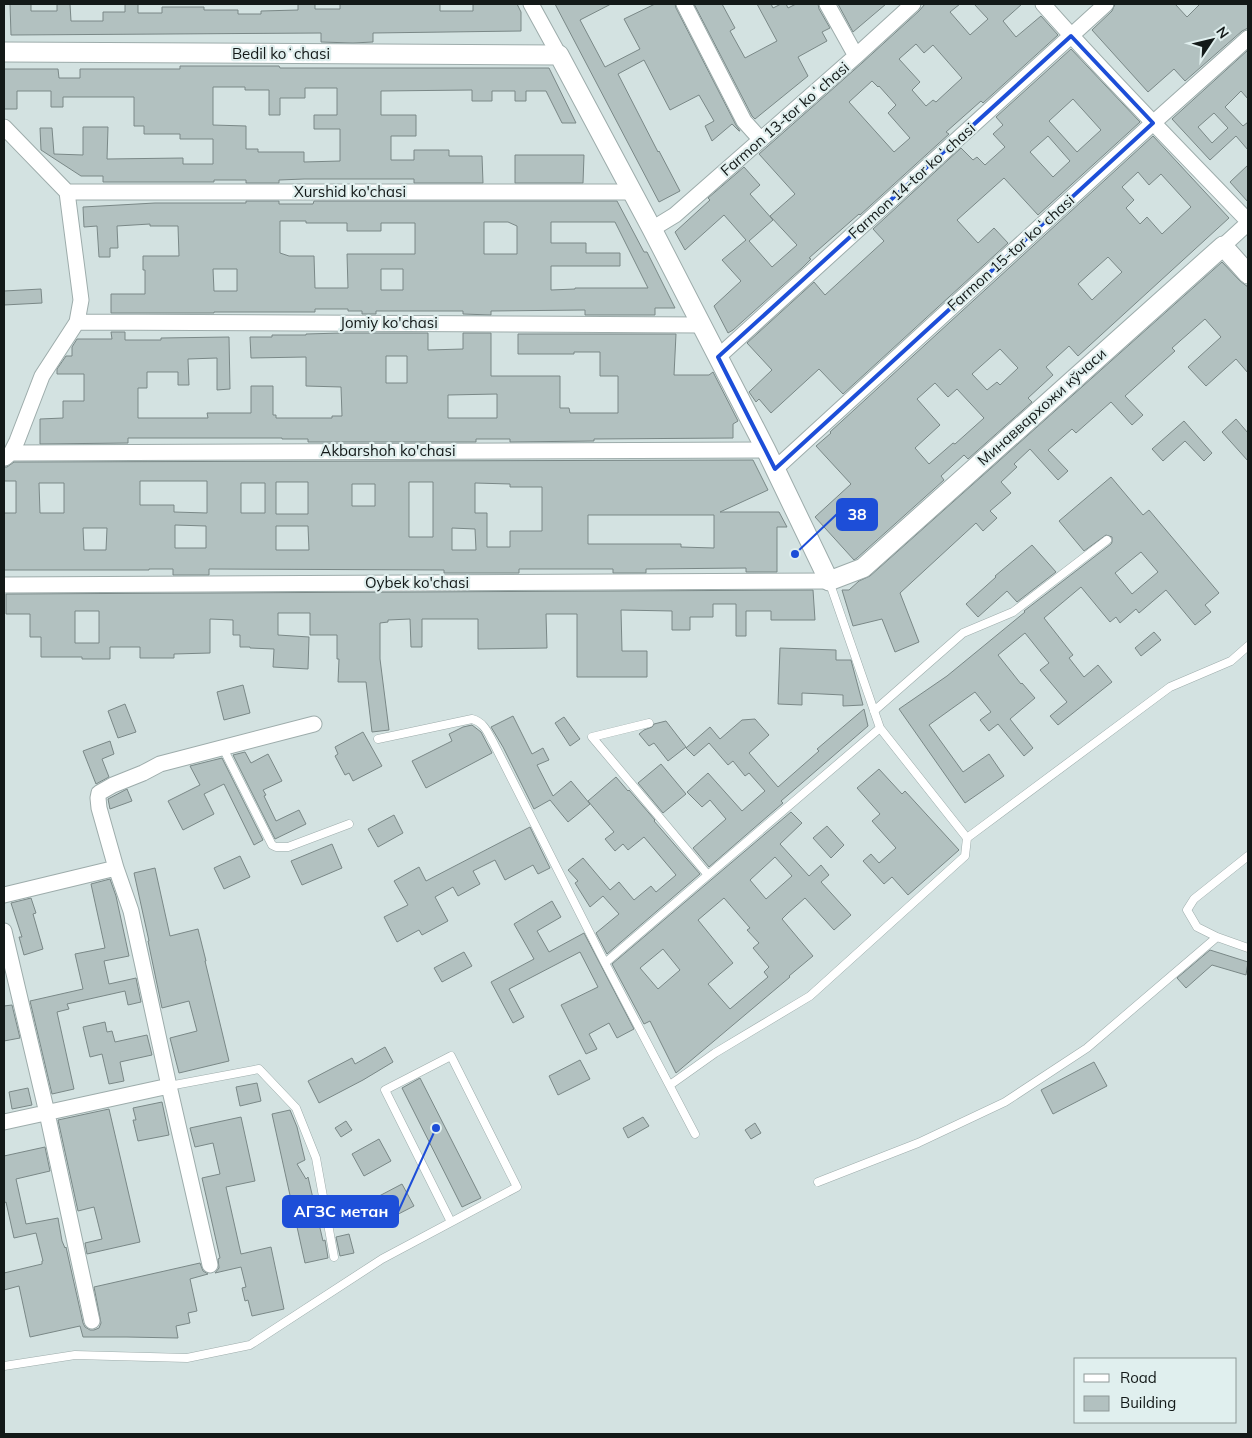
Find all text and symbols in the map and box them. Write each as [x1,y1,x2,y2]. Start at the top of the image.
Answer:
north arrow [1187,15,1237,65]
text: N [1212,23,1233,42]
street label: Bedil koʻchasi [232,44,330,63]
street label: Farmon 13-tor koʻchasi [716,58,853,180]
street label: Farmon 14-tor koʻchasi [844,119,979,243]
street label: Xurshid ko'chasi [294,182,406,201]
street label: Farmon 15-tor koʻchasi [943,191,1078,315]
street label: Jomiy ko'chasi [340,313,438,332]
street label: Минаввархожи кўчаси [973,344,1110,469]
street label: Akbarshoh ko'chasi [320,441,456,460]
callout: 38 [837,499,877,530]
text: 38 [847,504,867,524]
street label: Oybek ko'chasi [365,573,469,592]
callout: АГЗС метан [283,1196,398,1227]
text: АГЗС метан [294,1201,388,1221]
legend [1074,1358,1237,1423]
text: Road [1120,1368,1157,1387]
text: Building [1120,1393,1176,1412]

